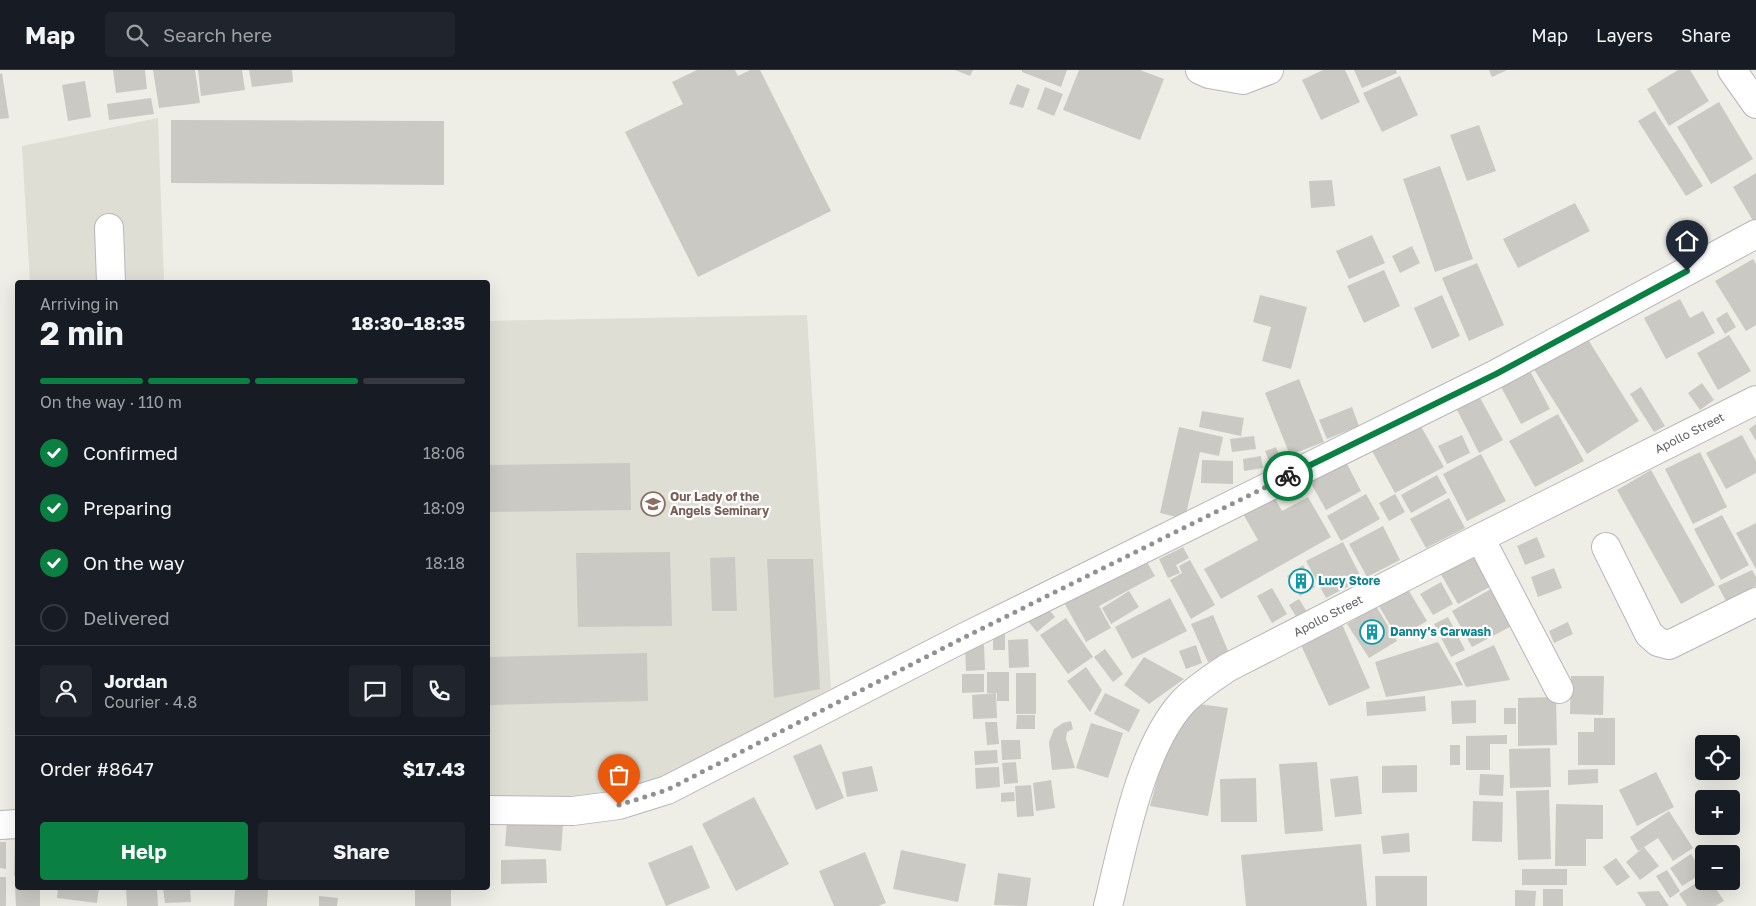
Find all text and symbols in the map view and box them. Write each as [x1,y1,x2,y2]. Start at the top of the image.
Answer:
search box [105,12,455,57]
text: Map [25,20,75,49]
icon: search [123,21,151,49]
text: Search here [163,23,272,46]
text: Map [1531,24,1568,46]
text: Layers [1596,24,1653,46]
text: Share [1681,24,1731,46]
pin [1666,220,1708,271]
icon: home [1673,227,1701,255]
text: Arriving in [40,294,119,314]
text: 18:30–18:35 [352,311,465,334]
text: 2 min [40,314,124,352]
text: On the way · 110 m [40,392,182,412]
street label: Apollo Street [1652,409,1727,456]
icon: check [40,439,68,467]
text: Confirmed [83,441,178,464]
text: 18:06 [423,443,465,463]
courier [1263,451,1313,501]
icon: bike [1274,462,1302,490]
place label: Our Lady of the Angels Seminary [670,489,770,518]
school or university icon: Our Lady of the Angels Seminary [640,491,666,517]
icon: check [40,494,68,522]
text: Preparing [83,496,172,519]
text: 18:09 [423,498,465,518]
icon: check [40,549,68,577]
text: On the way [83,551,185,574]
text: 18:18 [425,553,465,573]
building icon: Lucy Store [1288,568,1314,594]
place label: Lucy Store [1318,573,1380,588]
street label: Apollo Street [1291,591,1365,640]
text: Delivered [83,606,170,629]
building icon: Danny's Carwash [1359,619,1385,645]
place label: Danny's Carwash [1390,624,1491,639]
button: person [40,665,92,717]
button: chat [349,665,401,717]
button: phone [413,665,465,717]
text: Jordan [104,669,168,692]
text: Courier · 4.8 [104,692,197,712]
map controls [1695,735,1740,890]
button: locate [1695,735,1740,780]
pin [598,754,640,805]
text: Order #8647 [40,757,154,780]
text: $17.43 [403,757,465,780]
icon: bag [605,761,633,789]
button: + [1695,790,1740,835]
button: Help [40,822,248,880]
button: Share [258,822,465,880]
button: − [1695,845,1740,890]

